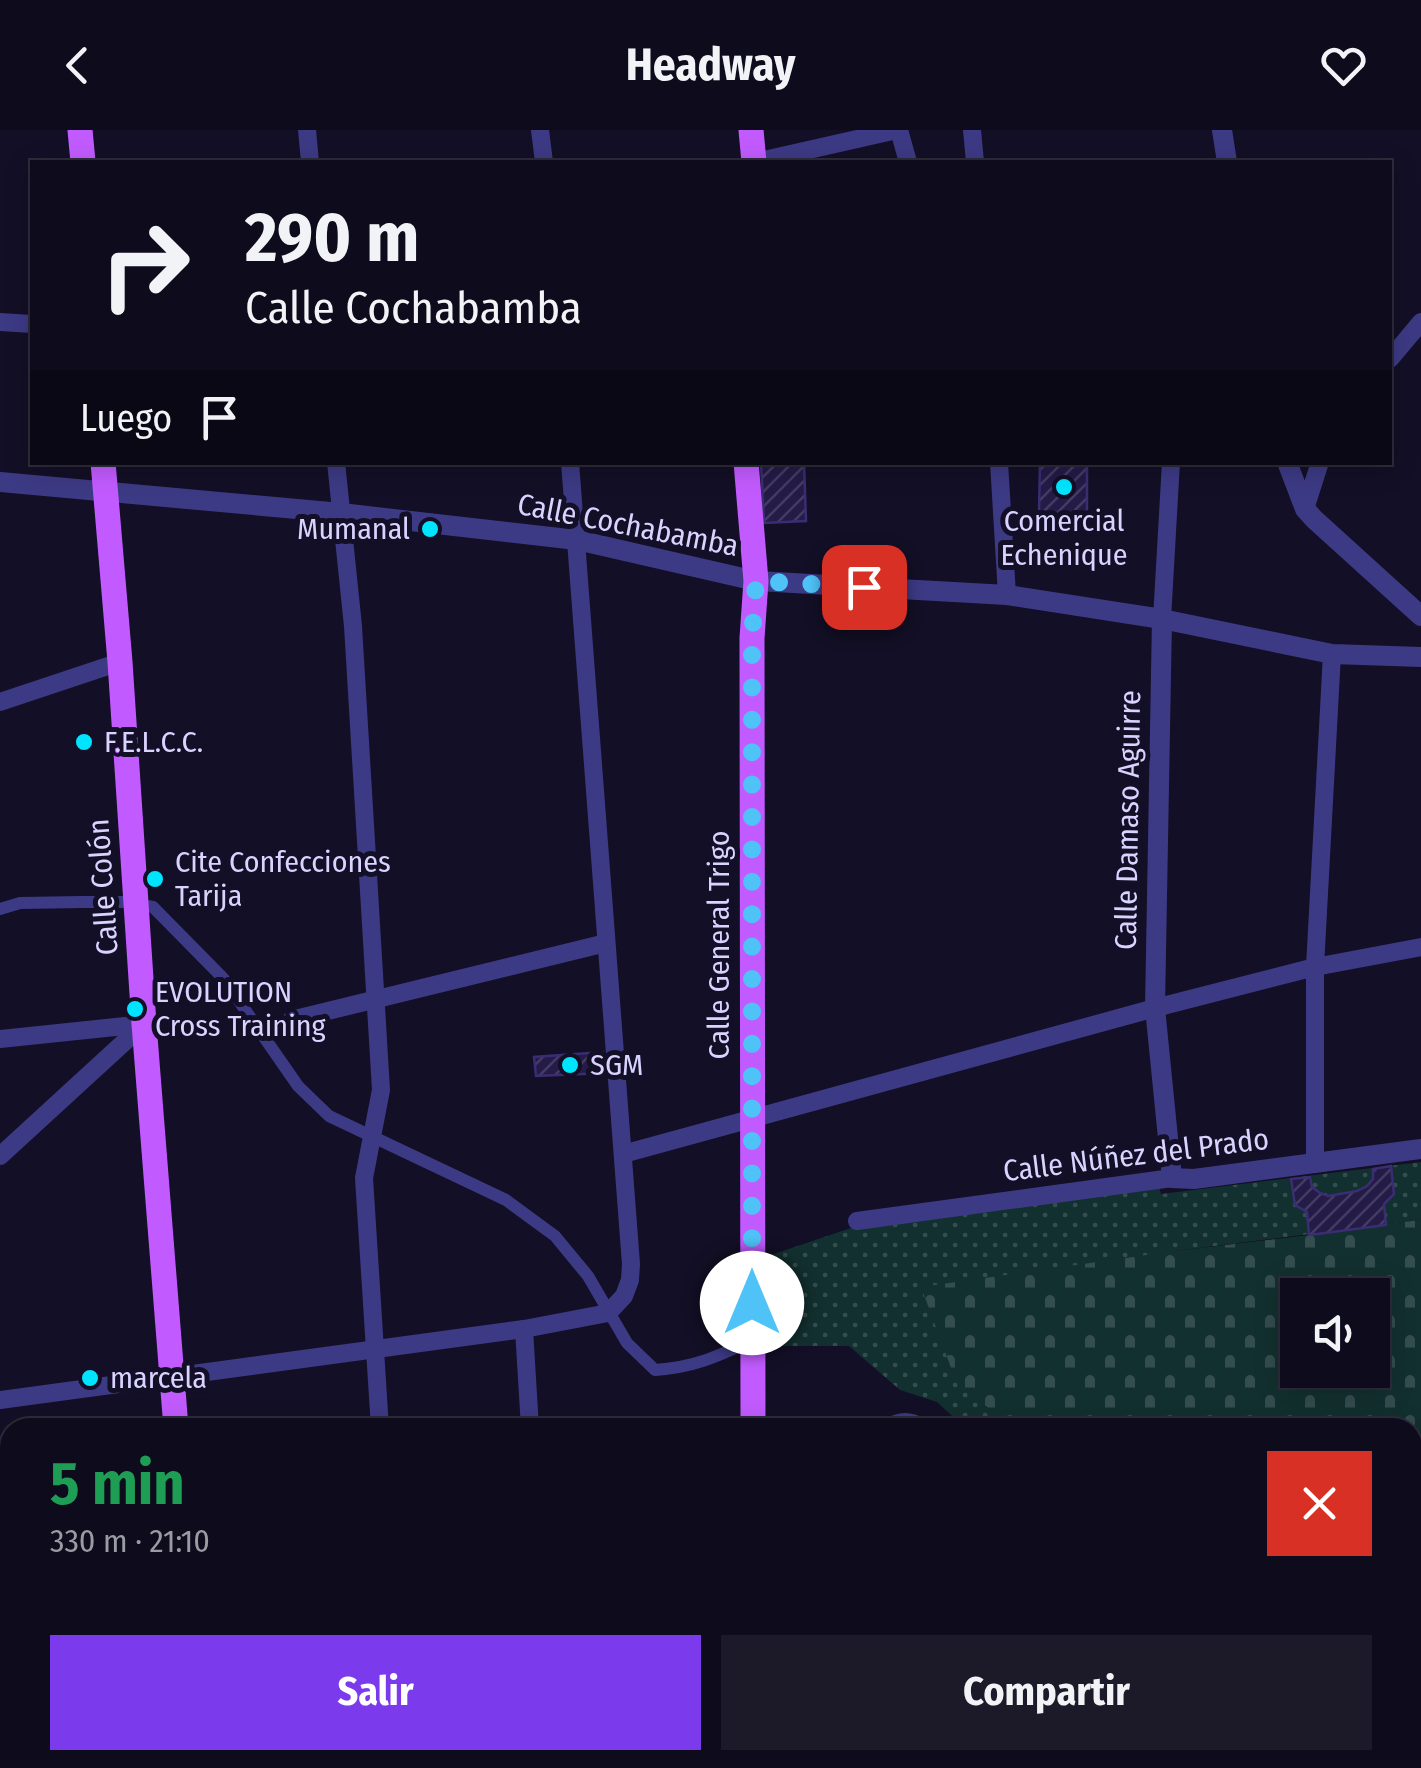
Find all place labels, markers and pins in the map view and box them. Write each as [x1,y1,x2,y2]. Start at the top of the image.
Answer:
marker: Comercial Echenique [1053,476,1075,498]
place label: Comercial Echenique [1001,503,1127,573]
place label: Mumanal [297,511,410,547]
marker: Mumanal [419,518,441,540]
pin [822,545,907,630]
place label: F.E.L.C.C. [104,724,203,760]
marker: F.E.L.C.C. [73,731,95,753]
place label: Cite Confecciones Tarija [175,844,391,914]
marker: Cite Confecciones Tarija [144,868,166,890]
place label: EVOLUTION Cross Training [155,974,327,1044]
marker: EVOLUTION Cross Training [124,998,146,1020]
place label: SGM [590,1047,643,1083]
marker: SGM [559,1054,581,1076]
place label: marcela [110,1360,207,1396]
marker: marcela [79,1367,101,1389]

